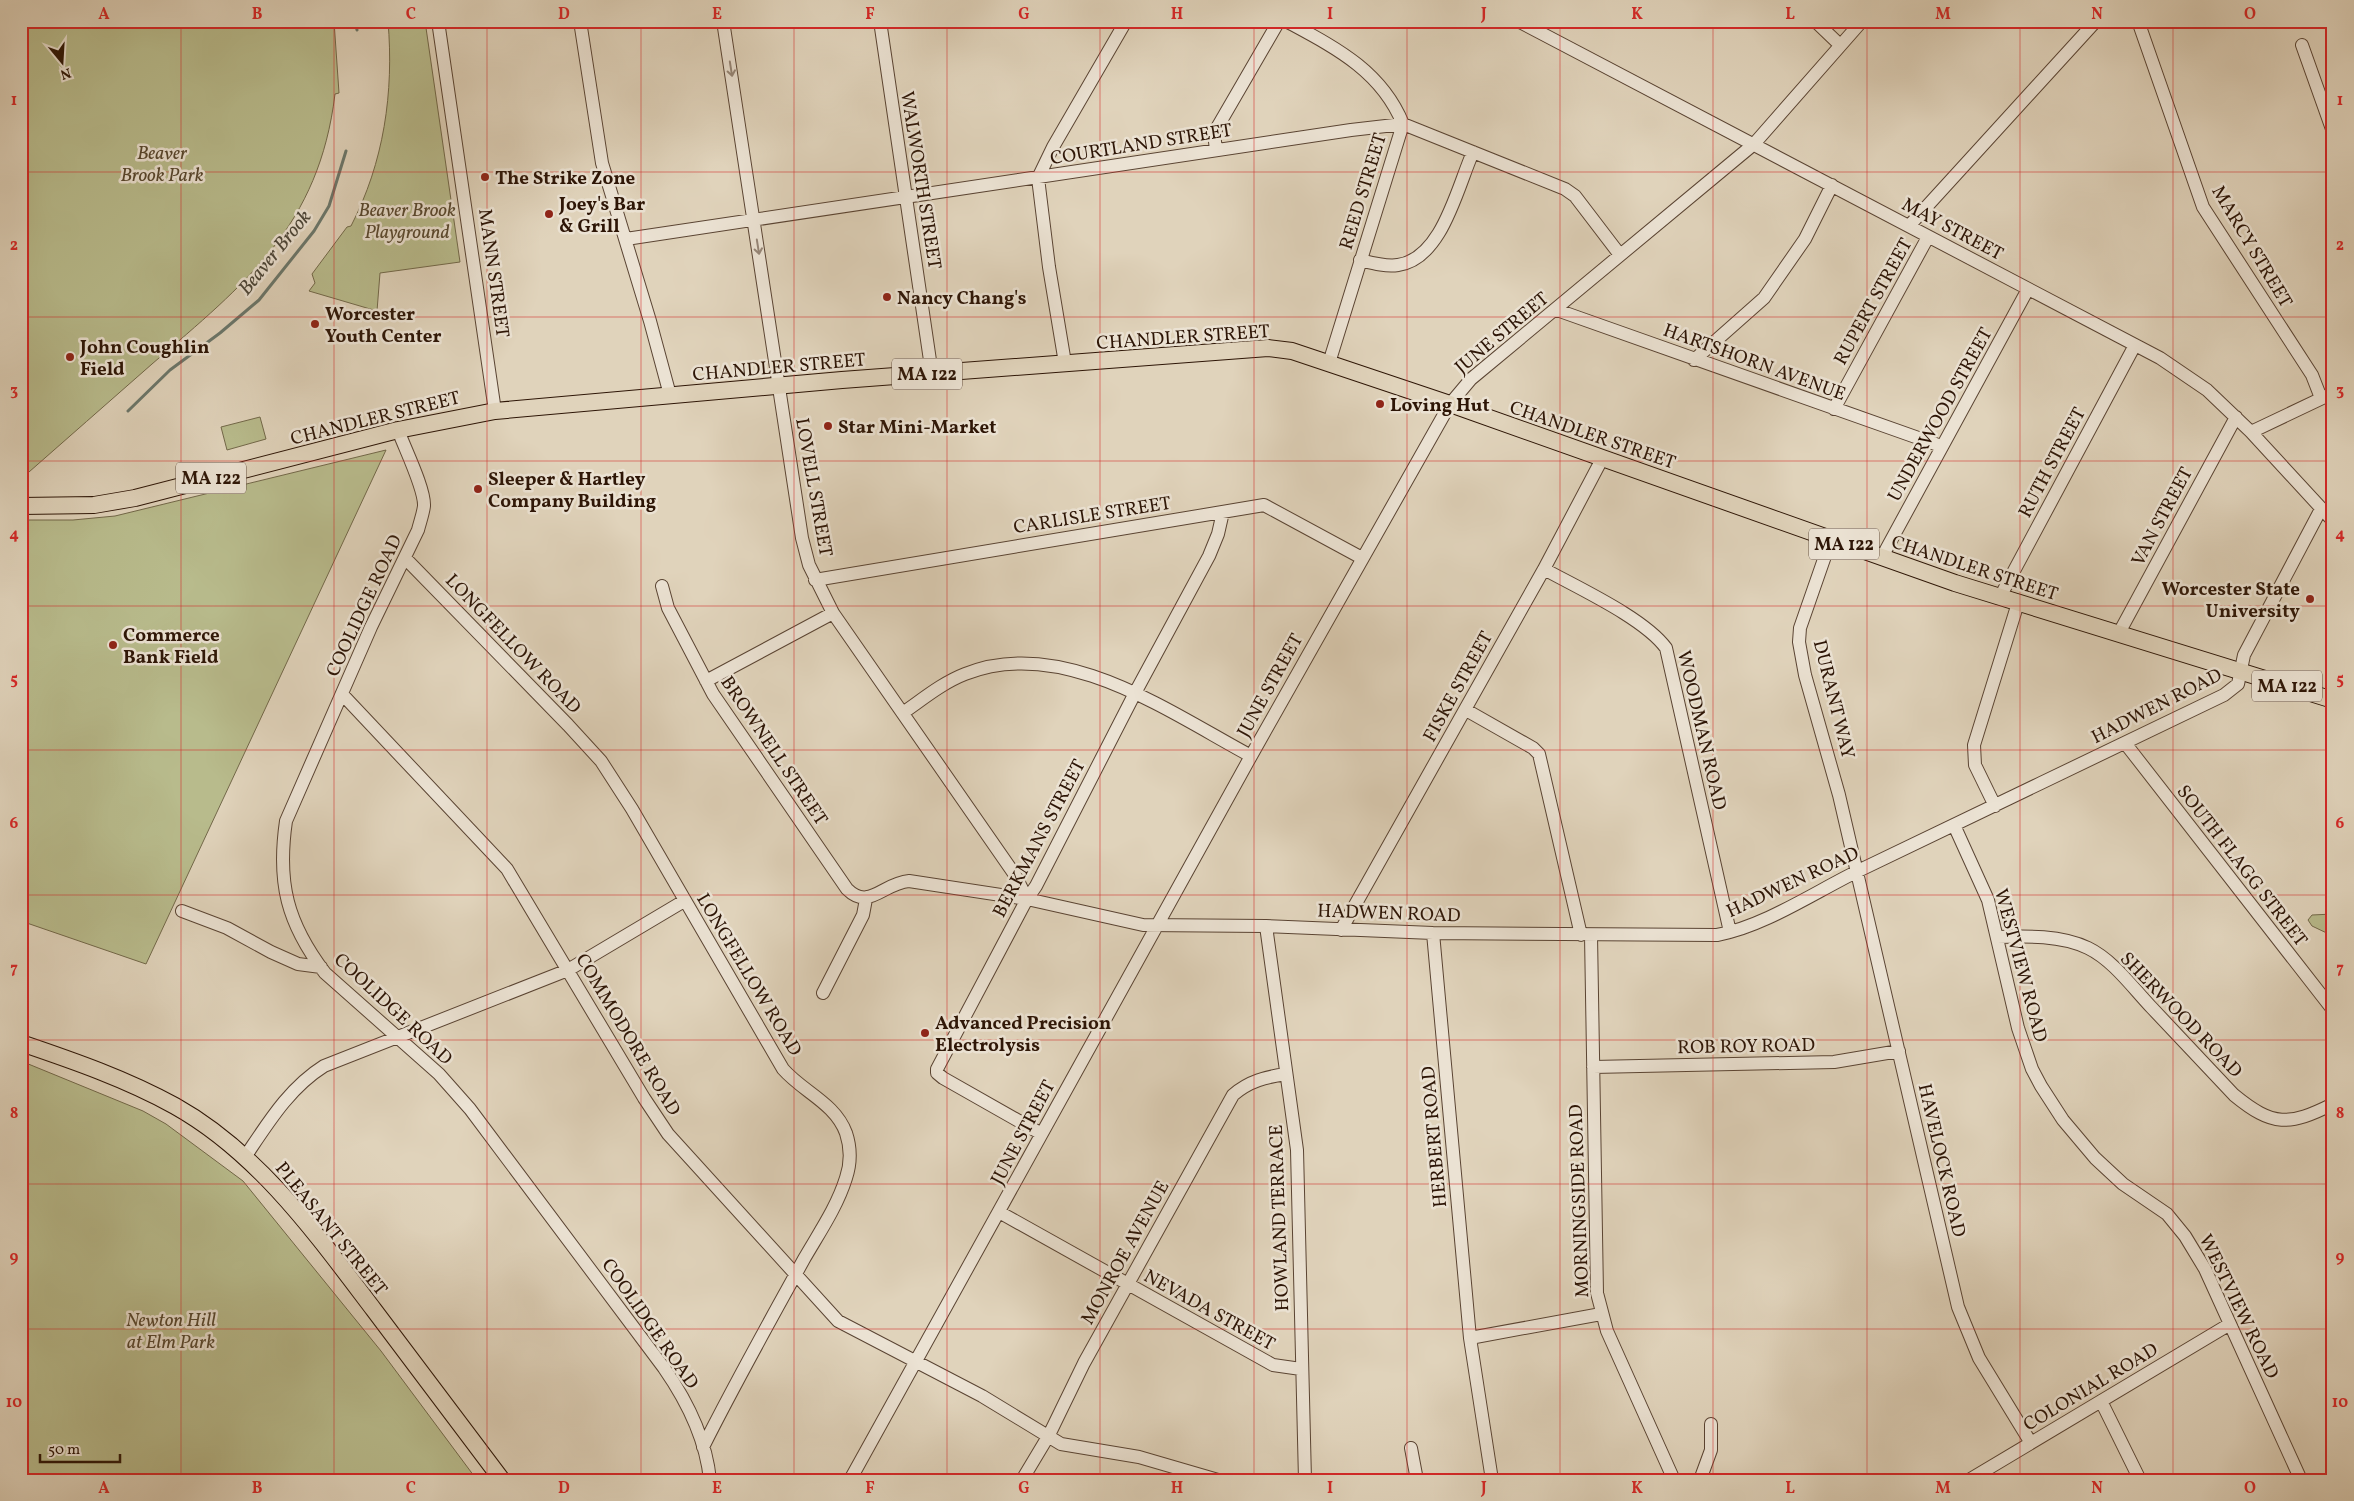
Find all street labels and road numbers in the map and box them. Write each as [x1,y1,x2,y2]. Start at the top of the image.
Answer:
street label: WALWORTH STREET [893,89,947,271]
street label: COURTLAND STREET [1049,118,1234,172]
street label: REED STREET [1334,130,1394,253]
street label: MARCY STREET [2205,181,2298,313]
street label: MAY STREET [1897,192,2007,267]
street label: MANN STREET [471,207,515,339]
street label: RUPERT STREET [1828,234,1919,370]
street label: JUNE STREET [1450,287,1555,381]
street label: HARTSHORN AVENUE [1659,318,1849,408]
street label: CHANDLER STREET [1096,319,1271,357]
street label: UNDERWOOD STREET [1882,323,1999,507]
street label: CHANDLER STREET [691,347,867,389]
road number: MA 122 [892,358,962,389]
street label: CHANDLER STREET [288,385,463,453]
street label: CHANDLER STREET [1506,395,1679,476]
street label: RUTH STREET [2013,403,2093,523]
street label: LOVELL STREET [788,416,838,559]
road number: MA 122 [176,462,246,493]
street label: VAN STREET [2126,463,2200,571]
street label: CARLISLE STREET [1012,491,1173,541]
road number: MA 122 [1809,528,1879,560]
street label: COOLIDGE ROAD [321,530,409,681]
street label: CHANDLER STREET [1888,530,2061,608]
street label: LONGFELLOW ROAD [439,569,586,720]
street label: FISKE STREET [1418,627,1500,747]
street label: JUNE STREET [1231,629,1310,743]
street label: DURANT WAY [1806,637,1860,762]
street label: WOODMAN ROAD [1670,648,1732,813]
street label: HADWEN ROAD [2087,663,2227,751]
road number: MA 122 [2252,670,2322,701]
street label: BROWNELL STREET [714,671,833,831]
street label: BERKMANS STREET [987,755,1092,923]
street label: SOUTH FLAGG STREET [2170,780,2313,953]
street label: HADWEN ROAD [1722,841,1863,925]
street label: WESTVIEW ROAD [1987,886,2053,1045]
street label: LONGFELLOW ROAD [689,889,807,1061]
street label: HADWEN ROAD [1317,899,1461,929]
street label: COOLIDGE ROAD [327,947,458,1072]
street label: SHERWOOD ROAD [2114,947,2248,1084]
street label: COMMODORE ROAD [569,949,686,1121]
street label: ROB ROY ROAD [1677,1033,1815,1061]
street label: HERBERT ROAD [1416,1065,1454,1209]
street label: JUNE STREET [985,1076,1062,1190]
street label: HAVELOCK ROAD [1911,1081,1971,1240]
street label: MORNINGSIDE ROAD [1564,1104,1596,1298]
street label: HOWLAND TERRACE [1264,1124,1296,1312]
street label: PLEASANT STREET [268,1157,393,1302]
street label: MONROE AVENUE [1075,1176,1176,1330]
street label: WESTVIEW ROAD [2192,1230,2285,1384]
street label: COOLIDGE ROAD [595,1254,704,1395]
street label: NEVADA STREET [1139,1264,1279,1358]
street label: COLONIAL ROAD [2019,1337,2163,1438]

